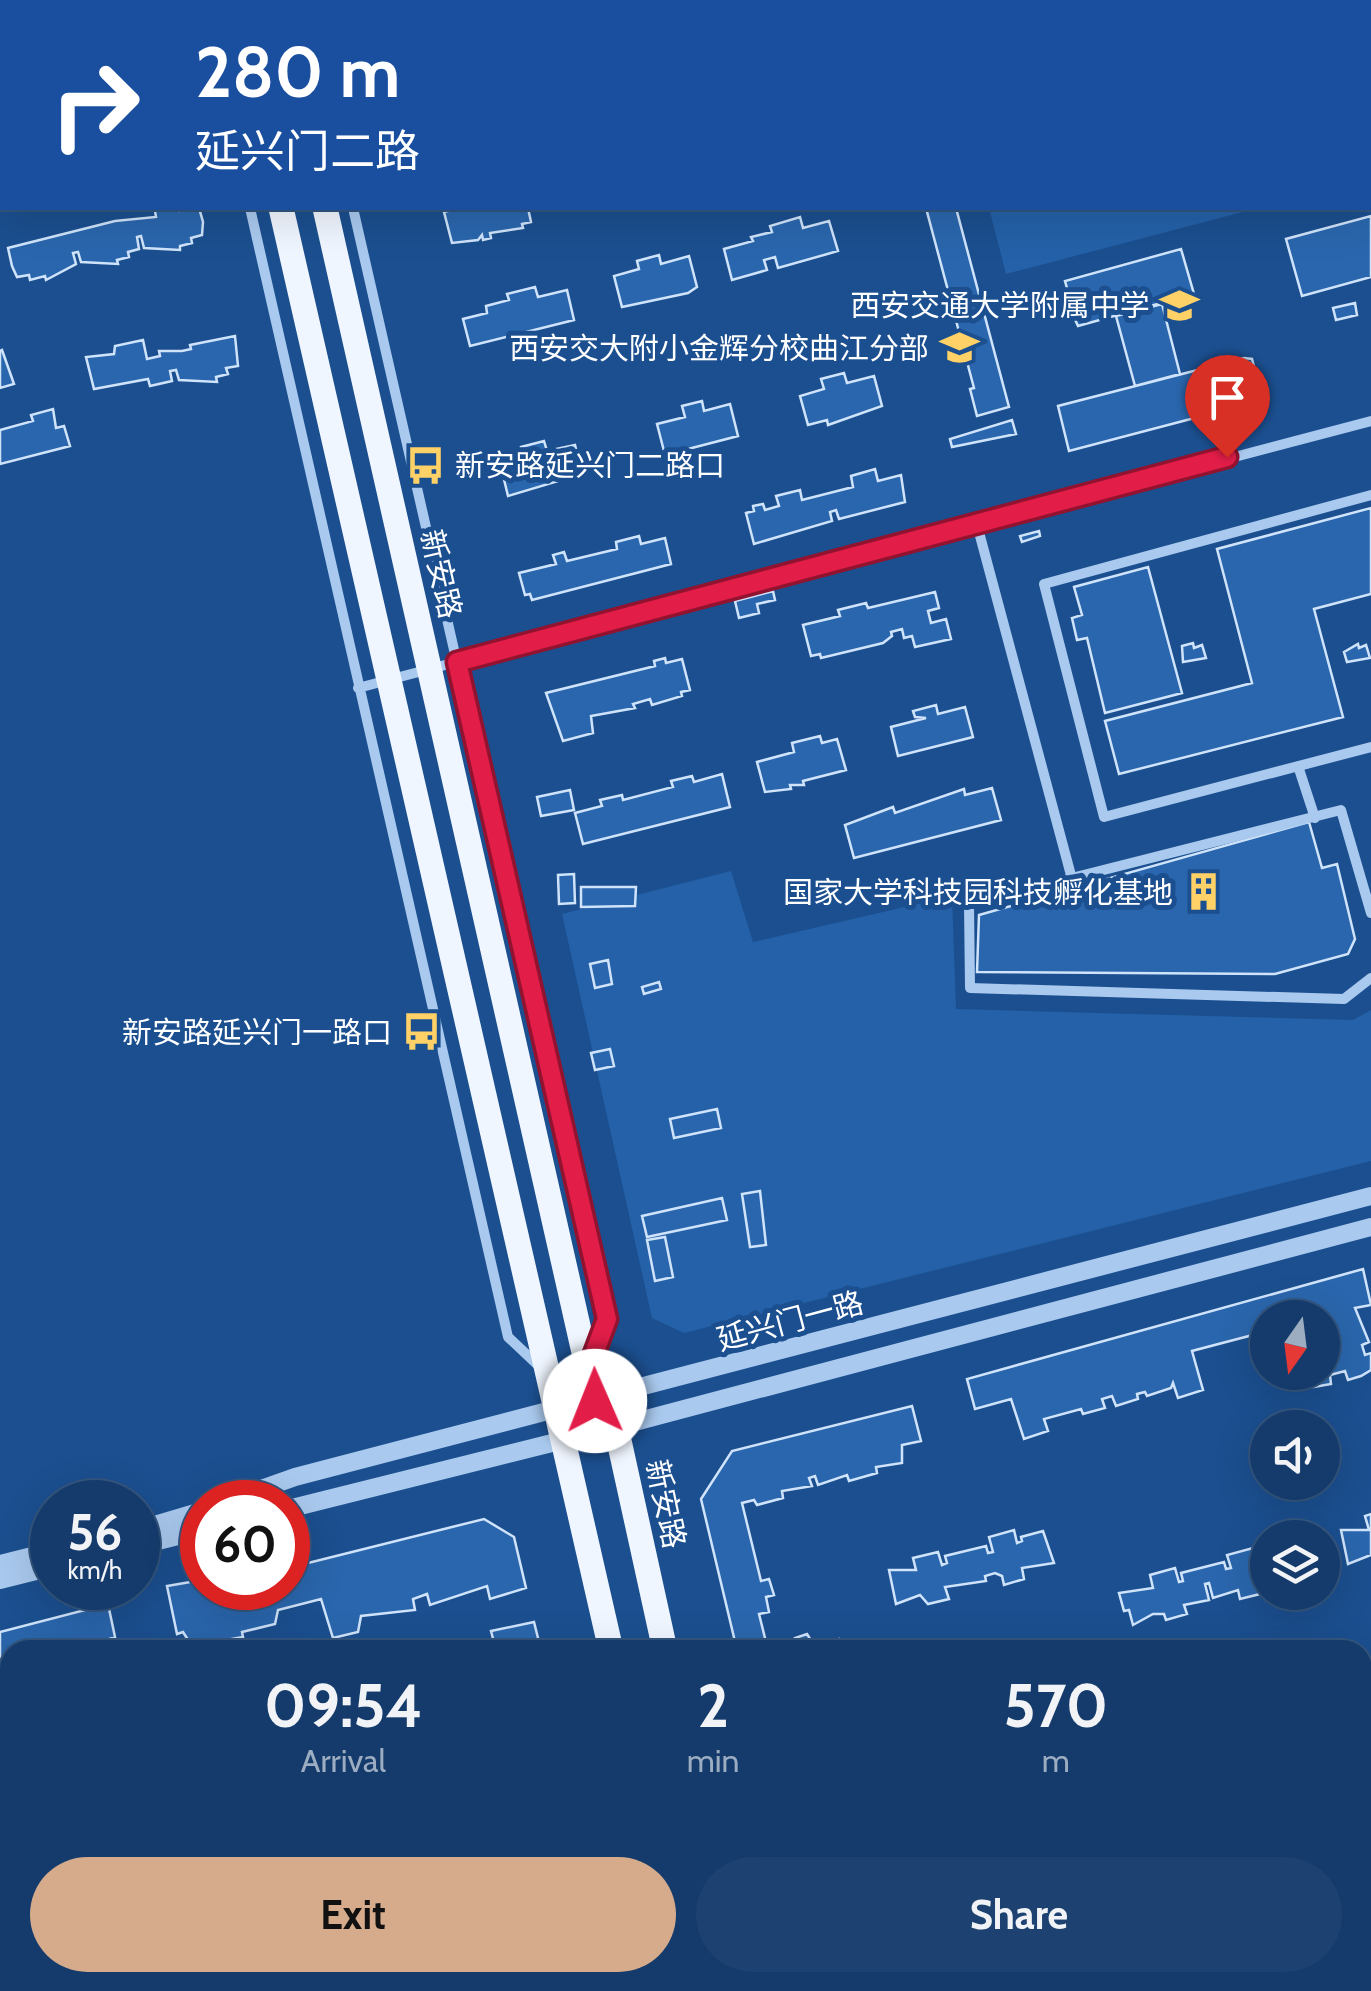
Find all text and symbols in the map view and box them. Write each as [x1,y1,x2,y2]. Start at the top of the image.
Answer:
text: 280 m [195,29,400,115]
icon: right [30,40,160,170]
text: 延兴门二路 [195,124,420,178]
school or university icon: 西安交通大学附属中学 [1159,284,1201,326]
place label: 西安交通大学附属中学 [850,287,1150,324]
school or university icon: 西安交大附小金辉分校曲江分部 [938,327,980,369]
place label: 西安交大附小金辉分校曲江分部 [509,330,929,367]
pin [1185,355,1270,458]
icon: arrive [1200,370,1255,425]
bus stop icon: 新安路延兴门二路口 [404,444,446,486]
place label: 新安路延兴门二路口 [455,447,725,484]
street label: 新安路 [413,526,469,622]
building icon: 国家大学科技园科技孵化基地 [1182,871,1224,913]
place label: 国家大学科技园科技孵化基地 [783,874,1173,911]
bus stop icon: 新安路延兴门一路口 [401,1011,443,1053]
place label: 新安路延兴门一路口 [122,1014,392,1051]
street label: 延兴门一路 [713,1284,867,1358]
north arrow [1250,1300,1340,1390]
map controls [1250,1300,1340,1610]
position arrow [543,1349,647,1453]
button: sound [1250,1410,1340,1500]
street label: 新安路 [639,1456,693,1552]
speed limit sign: 60 [180,1480,310,1610]
text: 56 [68,1502,122,1563]
button: layers [1250,1520,1340,1610]
text: km/h [68,1555,122,1585]
text: 09:54 [264,1669,423,1742]
text: 2 [697,1669,729,1742]
text: 570 [1003,1669,1108,1742]
text: Arrival [301,1741,386,1780]
text: min [687,1741,739,1780]
text: m [1042,1741,1070,1780]
button: Exit [30,1857,676,1972]
button: Share [696,1857,1342,1972]

